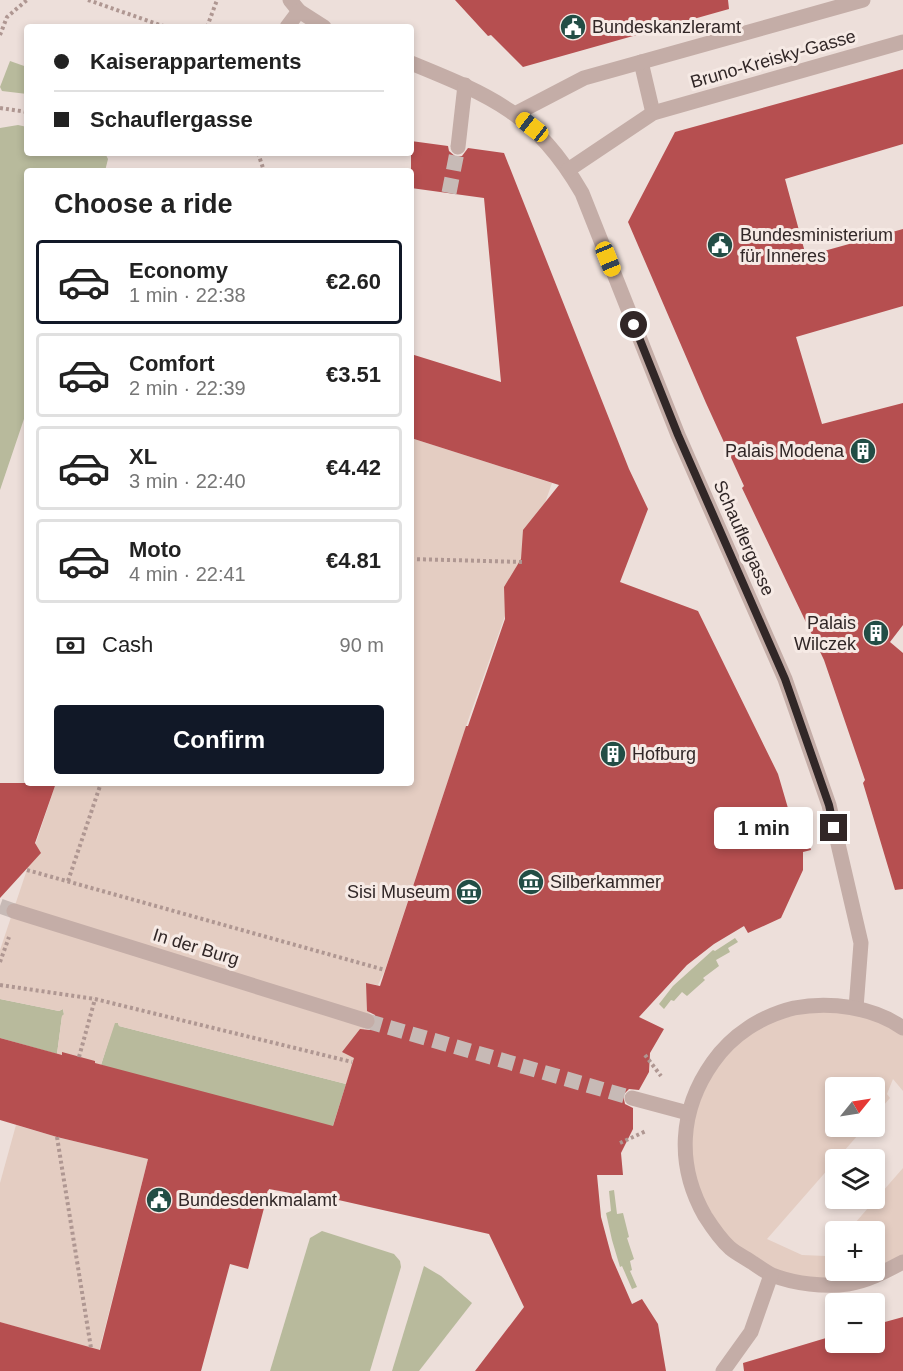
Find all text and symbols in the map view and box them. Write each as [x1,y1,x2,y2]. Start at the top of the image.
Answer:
public building icon: Bundeskanzleramt [558,12,588,42]
place label: Bundeskanzleramt [592,17,741,37]
street label: Bruno-Kreisky-Gasse [688,26,858,92]
text: Kaiserappartements [90,49,302,74]
text: Schauflergasse [90,107,253,132]
car [512,109,552,145]
text: Choose a ride [54,189,233,219]
place label: Bundesministerium für Inneres [740,225,893,266]
public building icon: Bundesministerium für Inneres [705,230,735,260]
car [593,239,623,279]
icon: car [57,255,111,309]
text: Economy [129,258,228,283]
text: €2.60 [326,269,381,294]
text: 1 min · 22:38 [129,284,246,306]
route start [620,311,647,338]
icon: car [57,348,111,402]
text: Comfort [129,351,215,376]
text: €3.51 [326,362,381,387]
text: 2 min · 22:39 [129,377,246,399]
building icon: Palais Modena [848,436,878,466]
icon: car [57,441,111,495]
place label: Palais Modena [725,441,845,461]
text: XL [129,444,157,469]
text: €4.42 [326,455,381,480]
text: 3 min · 22:40 [129,470,246,492]
street label: Schauflergasse [710,477,778,599]
icon: car [57,534,111,588]
text: Moto [129,537,182,562]
text: €4.81 [326,548,381,573]
text: 4 min · 22:41 [129,563,246,585]
place label: Palais Wilczek [794,613,857,654]
building icon: Palais Wilczek [861,618,891,648]
icon: cash [54,629,87,662]
text: Cash [102,632,153,657]
text: 90 m [340,634,384,656]
button: Confirm [54,705,384,774]
building icon: Hofburg [598,739,628,769]
place label: Hofburg [632,744,696,764]
callout: 1 min [714,807,813,849]
route end [820,814,847,841]
text: 1 min [737,817,790,839]
museum icon: Silberkammer [516,867,546,897]
place label: Silberkammer [550,872,661,892]
museum icon: Sisi Museum [454,877,484,907]
place label: Sisi Museum [347,882,450,902]
street label: In der Burg [150,924,242,970]
north arrow [825,1077,885,1137]
map controls [825,1077,885,1353]
button: layers [825,1149,885,1209]
public building icon: Bundesdenkmalamt [144,1185,174,1215]
place label: Bundesdenkmalamt [178,1190,337,1210]
button: + [825,1221,885,1281]
button: − [825,1293,885,1353]

